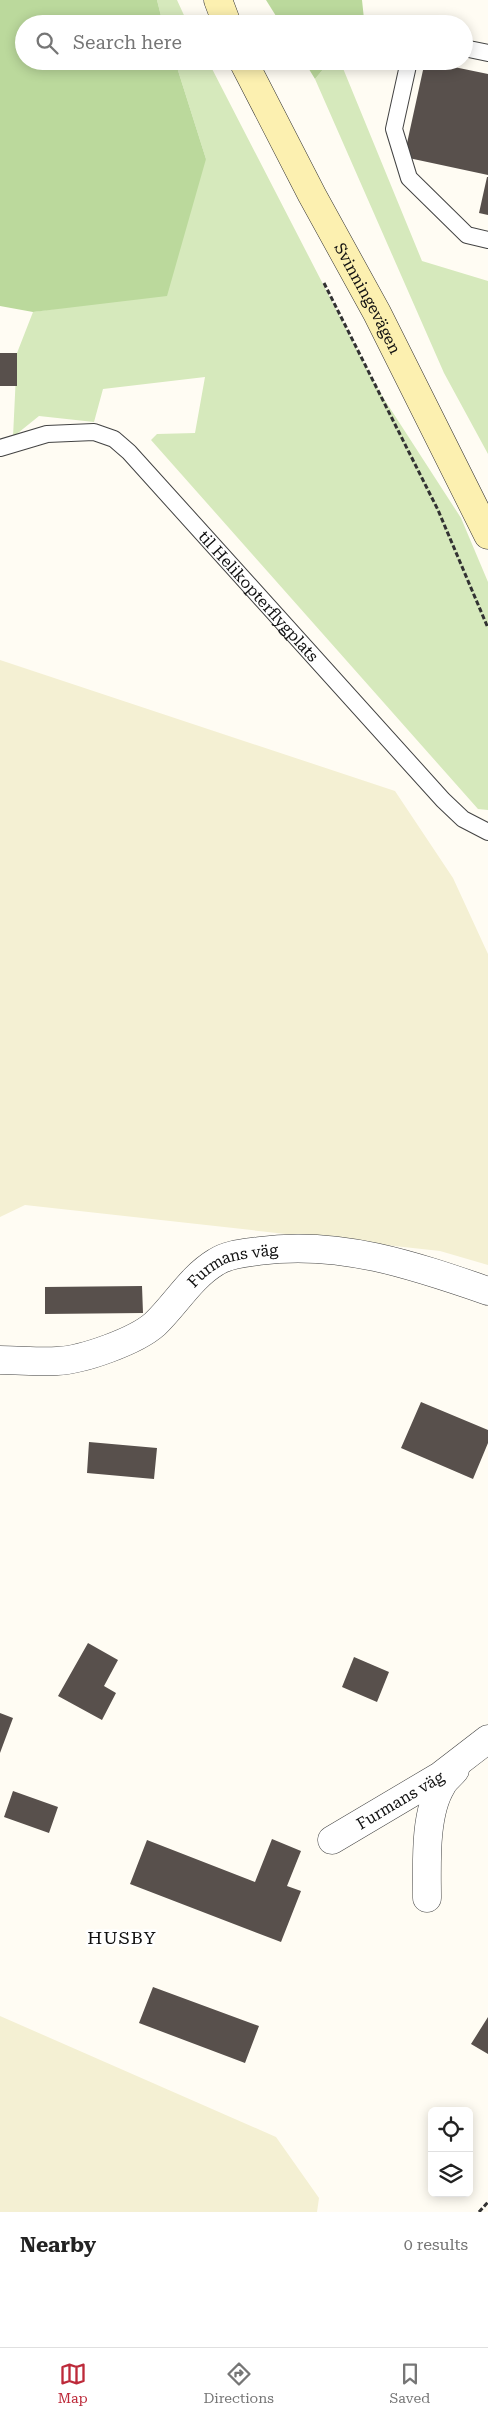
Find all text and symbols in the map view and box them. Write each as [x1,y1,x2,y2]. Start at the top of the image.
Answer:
search box [15,15,473,70]
icon: search [33,29,61,57]
text: Search here [73,31,182,54]
street label: Svinningevägen [331,239,405,357]
street label: til Helikopterflygplats [195,527,323,666]
street label: Furmans väg [183,1239,280,1291]
street label: Furmans väg [353,1766,448,1833]
district label: HUSBY [87,1927,157,1948]
map controls [428,2107,473,2197]
button: locate [428,2107,473,2152]
button: layers [428,2152,473,2197]
text: Nearby [20,2233,96,2257]
text: 0 results [404,2235,468,2254]
tab: Map [58,2360,88,2406]
tab: Directions [203,2360,274,2406]
tab: Saved [390,2360,430,2406]

